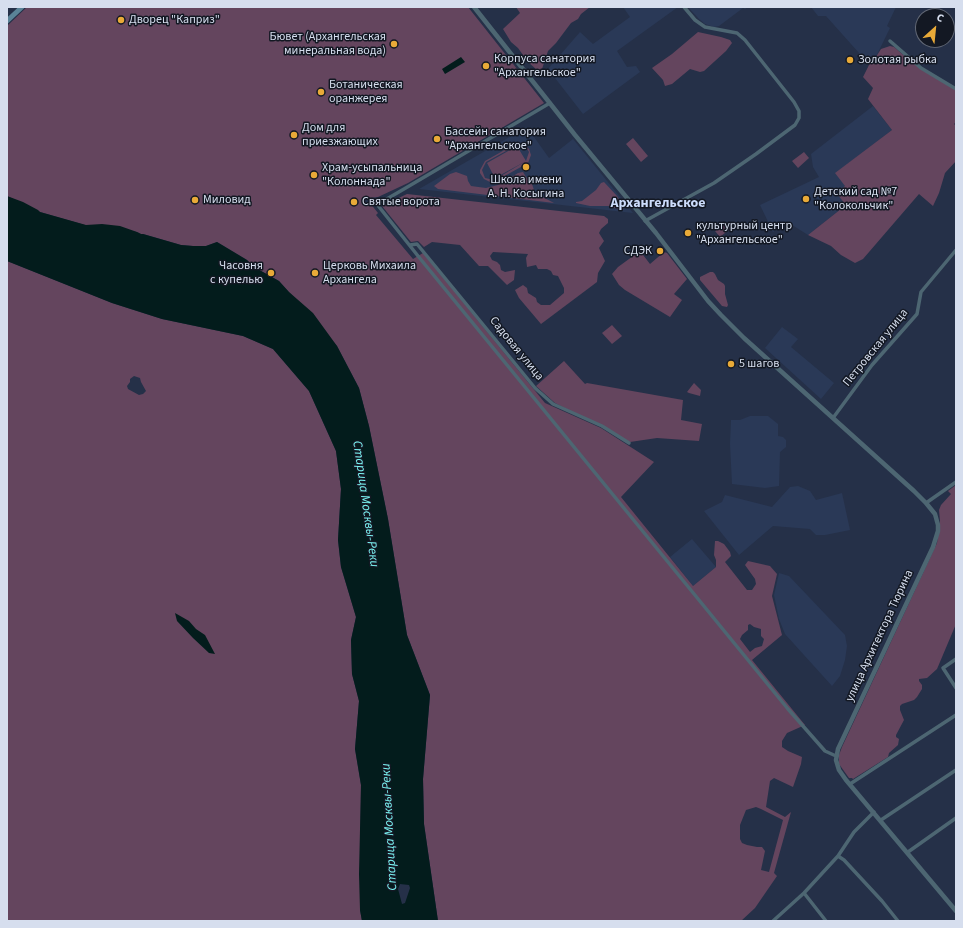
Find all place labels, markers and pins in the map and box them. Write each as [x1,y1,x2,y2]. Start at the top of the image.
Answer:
place label: Дворец "Каприз" [129,13,220,27]
marker: Дворец "Каприз" [116,15,126,25]
place label: Бювет (Архангельская минеральная вода) [270,30,386,58]
marker: Бювет (Архангельская минеральная вода) [389,39,399,49]
place label: Корпуса санатория "Архангельское" [494,52,596,80]
place label: Золотая рыбка [858,53,937,67]
marker: Золотая рыбка [845,55,855,65]
marker: Корпуса санатория "Архангельское" [481,61,491,71]
place label: Ботаническая оранжерея [329,78,403,106]
marker: Ботаническая оранжерея [316,87,326,97]
place label: Дом для приезжающих [302,121,378,149]
place label: Бассейн санатория "Архангельское" [445,125,546,153]
marker: Дом для приезжающих [289,130,299,140]
marker: Бассейн санатория "Архангельское" [432,134,442,144]
place label: Храм-усыпальница "Колоннада" [322,161,422,189]
marker: Школа имени А. Н. Косыгина [521,162,531,172]
marker: Храм-усыпальница "Колоннада" [309,170,319,180]
place label: Школа имени А. Н. Косыгина [488,173,564,201]
place label: Детский сад №7 "Колокольчик" [814,185,897,213]
place label: Миловид [203,193,251,207]
marker: Детский сад №7 "Колокольчик" [801,194,811,204]
marker: Миловид [190,195,200,205]
place label: Святые ворота [362,195,440,209]
marker: Святые ворота [349,197,359,207]
place label: культурный центр "Архангельское" [696,219,792,247]
marker: культурный центр "Архангельское" [683,228,693,238]
place label: СДЭК [624,244,652,258]
marker: СДЭК [655,246,665,256]
place label: Часовня с купелью [210,259,263,287]
place label: Церковь Михаила Архангела [323,259,416,287]
marker: Часовня с купелью [266,268,276,278]
marker: Церковь Михаила Архангела [310,268,320,278]
place label: 5 шагов [739,357,779,371]
marker: 5 шагов [726,359,736,369]

